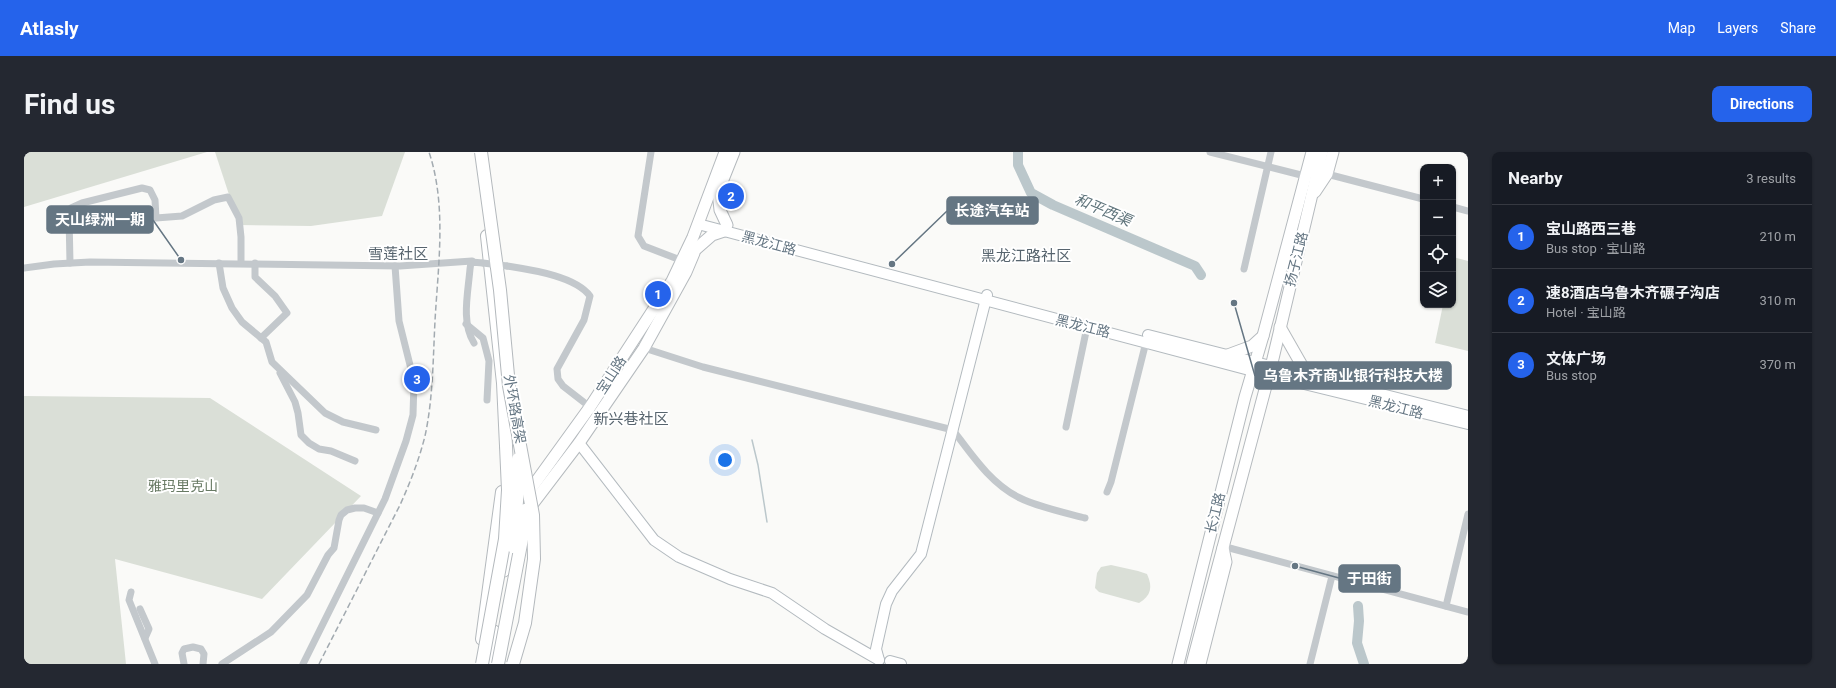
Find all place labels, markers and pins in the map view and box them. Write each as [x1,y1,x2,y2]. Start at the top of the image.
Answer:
pin: 2 [718,181,744,211]
callout: 长途汽车站 [947,197,1038,224]
callout: 天山绿洲一期 [47,206,153,233]
pin: 1 [645,279,671,309]
callout: 乌鲁木齐商业银行科技大楼 [1255,362,1451,389]
pin: 3 [404,364,430,394]
callout: 于田街 [1339,565,1400,592]

